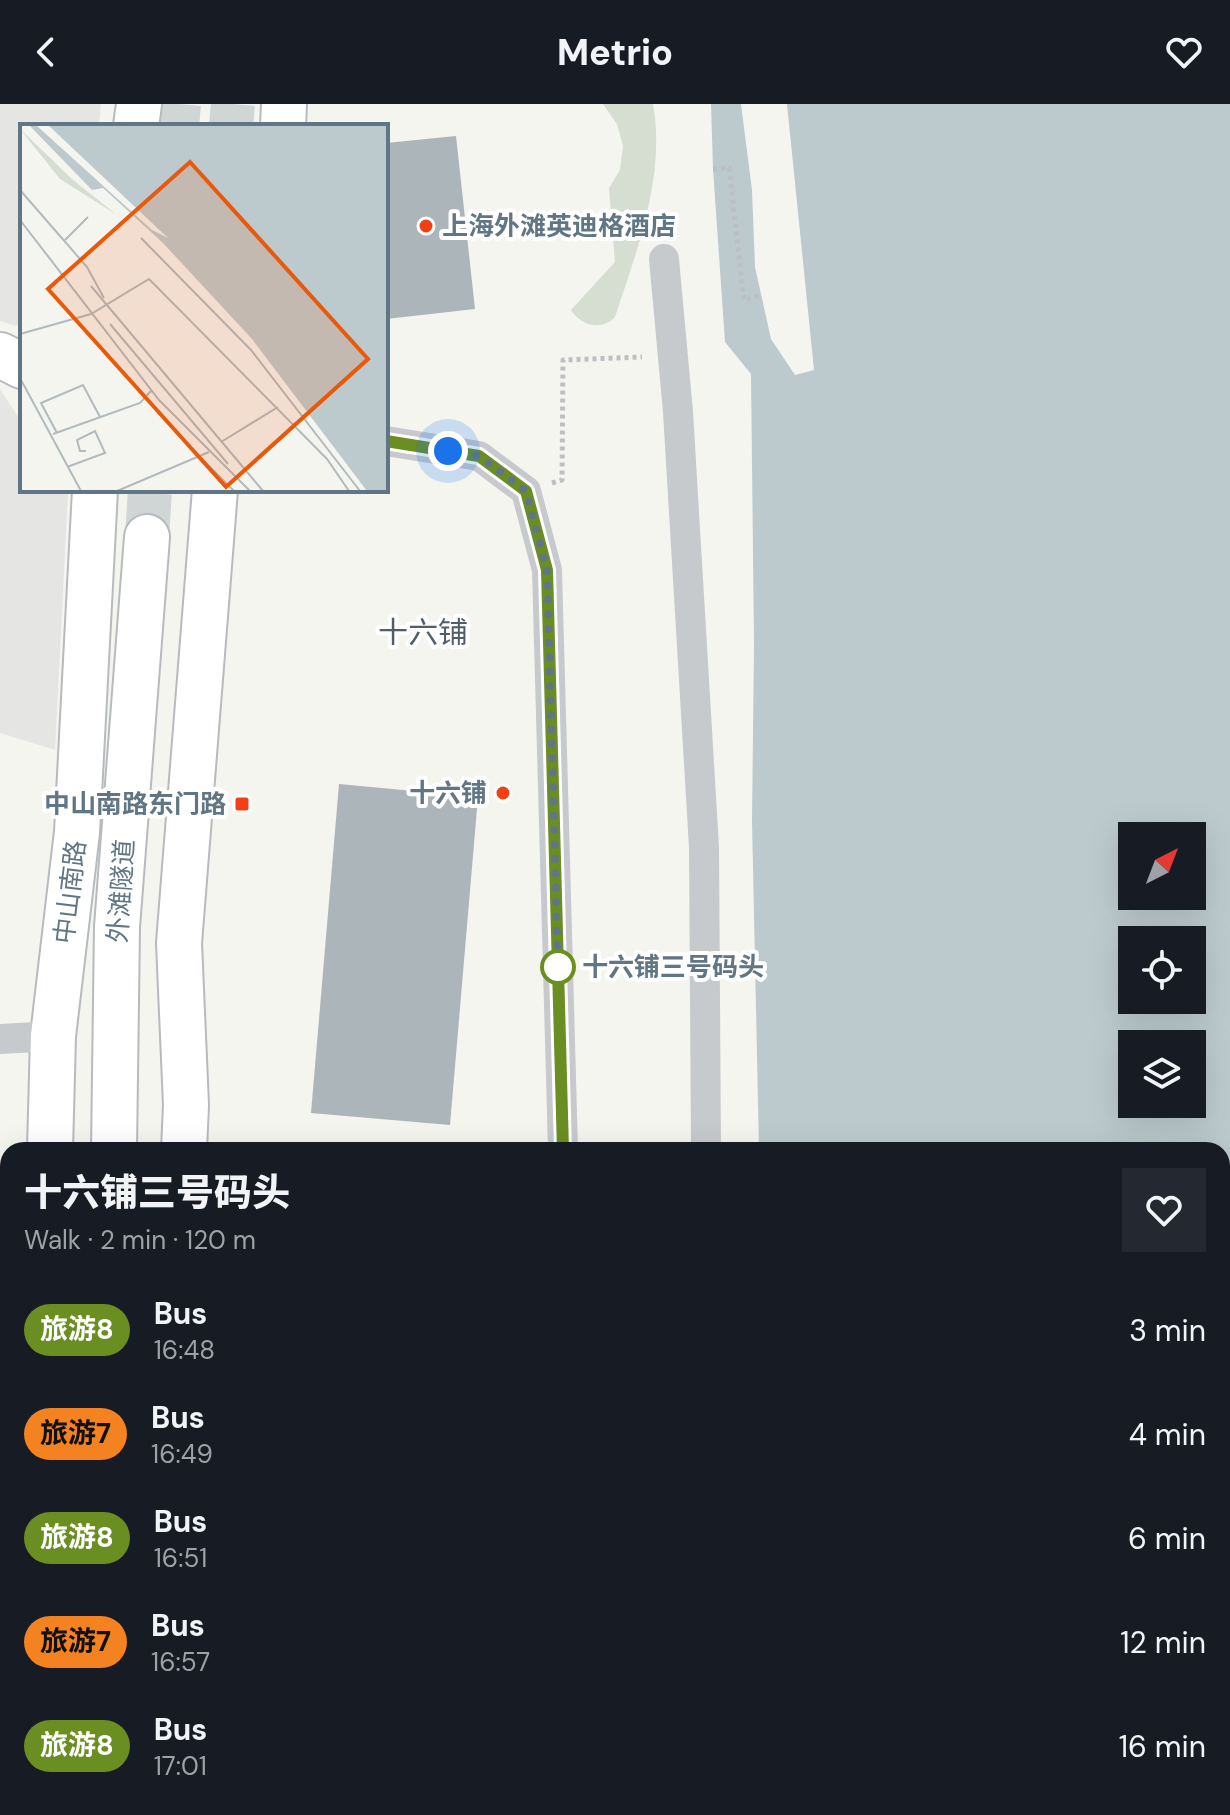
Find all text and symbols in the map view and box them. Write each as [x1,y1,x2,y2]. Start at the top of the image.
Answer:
text: Metrio [557,29,673,76]
icon: back [24,30,68,74]
icon: heart [1162,30,1206,74]
inset map [20,124,388,492]
place label: 上海外滩英迪格酒店 [442,209,676,243]
marker: 上海外滩英迪格酒店 [417,217,435,235]
your location [428,431,468,471]
district label: 十六铺 [378,613,468,652]
place label: 十六铺 [409,776,487,810]
marker: 十六铺 [494,784,512,802]
place label: 中山南路东门路 [44,787,226,821]
marker: 中山南路东门路 [233,795,251,813]
north arrow [1118,822,1206,910]
map controls [1118,822,1206,1118]
street label: 中山南路 [47,838,93,946]
street label: 外滩隧道 [100,838,142,944]
button: locate [1118,926,1206,1014]
marker: 十六铺三号码头 [541,950,575,984]
place label: 十六铺三号码头 [582,950,764,984]
button: layers [1118,1030,1206,1118]
text: 十六铺三号码头 [24,1168,290,1218]
button: heart [1122,1168,1206,1252]
text: Walk · 2 min · 120 m [24,1223,256,1257]
text: Bus [154,1294,207,1333]
text: 旅游8 [40,1311,114,1348]
text: 3 min [1129,1311,1206,1350]
text: 16:48 [154,1333,215,1367]
text: Bus [151,1398,205,1437]
text: 旅游7 [40,1415,111,1452]
text: 4 min [1129,1415,1206,1454]
text: 16:49 [151,1437,213,1471]
text: Bus [154,1502,207,1541]
text: 旅游8 [40,1519,114,1556]
text: 6 min [1128,1519,1206,1558]
text: 16:51 [154,1541,207,1575]
text: Bus [151,1606,205,1645]
text: 旅游7 [40,1623,111,1660]
text: 12 min [1120,1623,1206,1662]
text: 16:57 [151,1645,210,1679]
text: Bus [154,1710,207,1749]
text: 旅游8 [40,1727,114,1764]
text: 16 min [1119,1727,1206,1766]
text: 17:01 [154,1749,207,1783]

